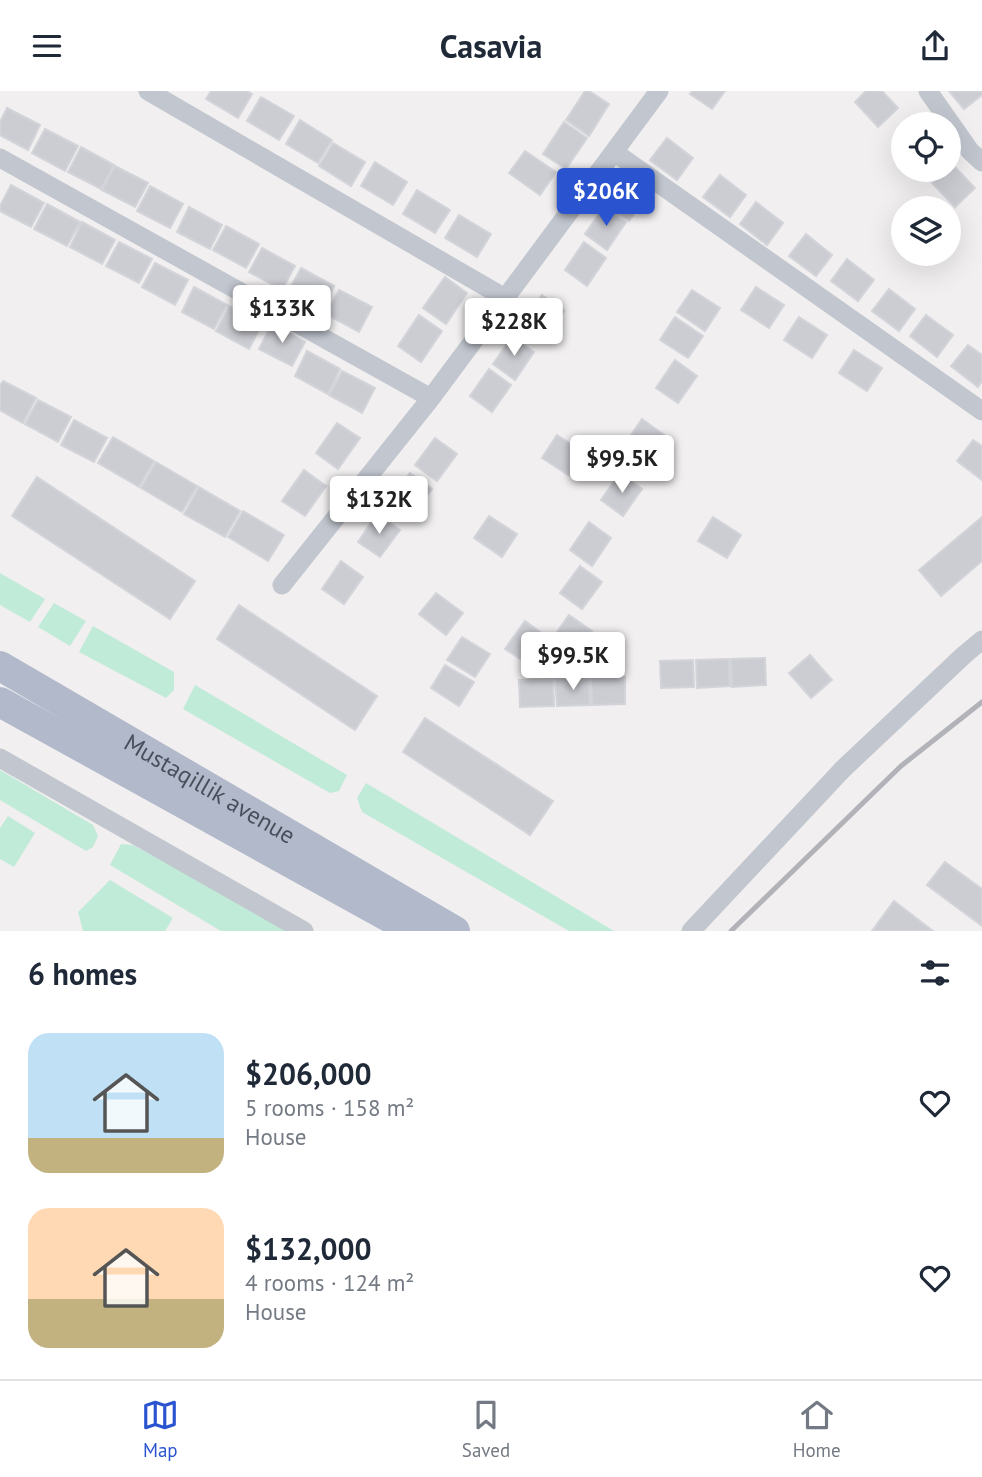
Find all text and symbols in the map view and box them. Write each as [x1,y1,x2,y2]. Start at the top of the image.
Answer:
text: Casavia [440,25,542,67]
icon: menu [28,27,66,65]
icon: share [916,27,954,65]
map controls [891,112,961,266]
button: locate [891,112,961,182]
pin: $206K [557,169,655,228]
text: $206K [573,176,639,205]
button: layers [891,196,961,266]
pin: $133K [233,285,331,345]
text: $133K [249,293,315,322]
pin: $228K [465,299,563,358]
text: $228K [481,306,547,335]
pin: $99.5K [565,435,679,495]
text: $99.5K [586,443,658,472]
pin: $132K [330,477,428,536]
text: $132K [346,484,412,513]
pin: $99.5K [516,633,630,692]
text: $99.5K [537,640,609,669]
street label: Mustaqillik avenue [119,726,301,850]
text: 6 homes [28,954,137,993]
icon: filters [916,954,954,992]
text: $206,000 [245,1054,372,1093]
icon: home [84,1061,168,1145]
icon: heart [916,1084,954,1122]
text: 5 rooms · 158 m² [245,1093,414,1122]
text: House [245,1122,307,1151]
text: $132,000 [245,1229,372,1268]
icon: home [84,1236,168,1320]
icon: heart [916,1259,954,1297]
text: 4 rooms · 124 m² [245,1268,414,1297]
text: House [245,1297,307,1326]
tab: Map [141,1396,179,1462]
tab: Saved [462,1396,510,1462]
tab: Home [793,1396,841,1462]

